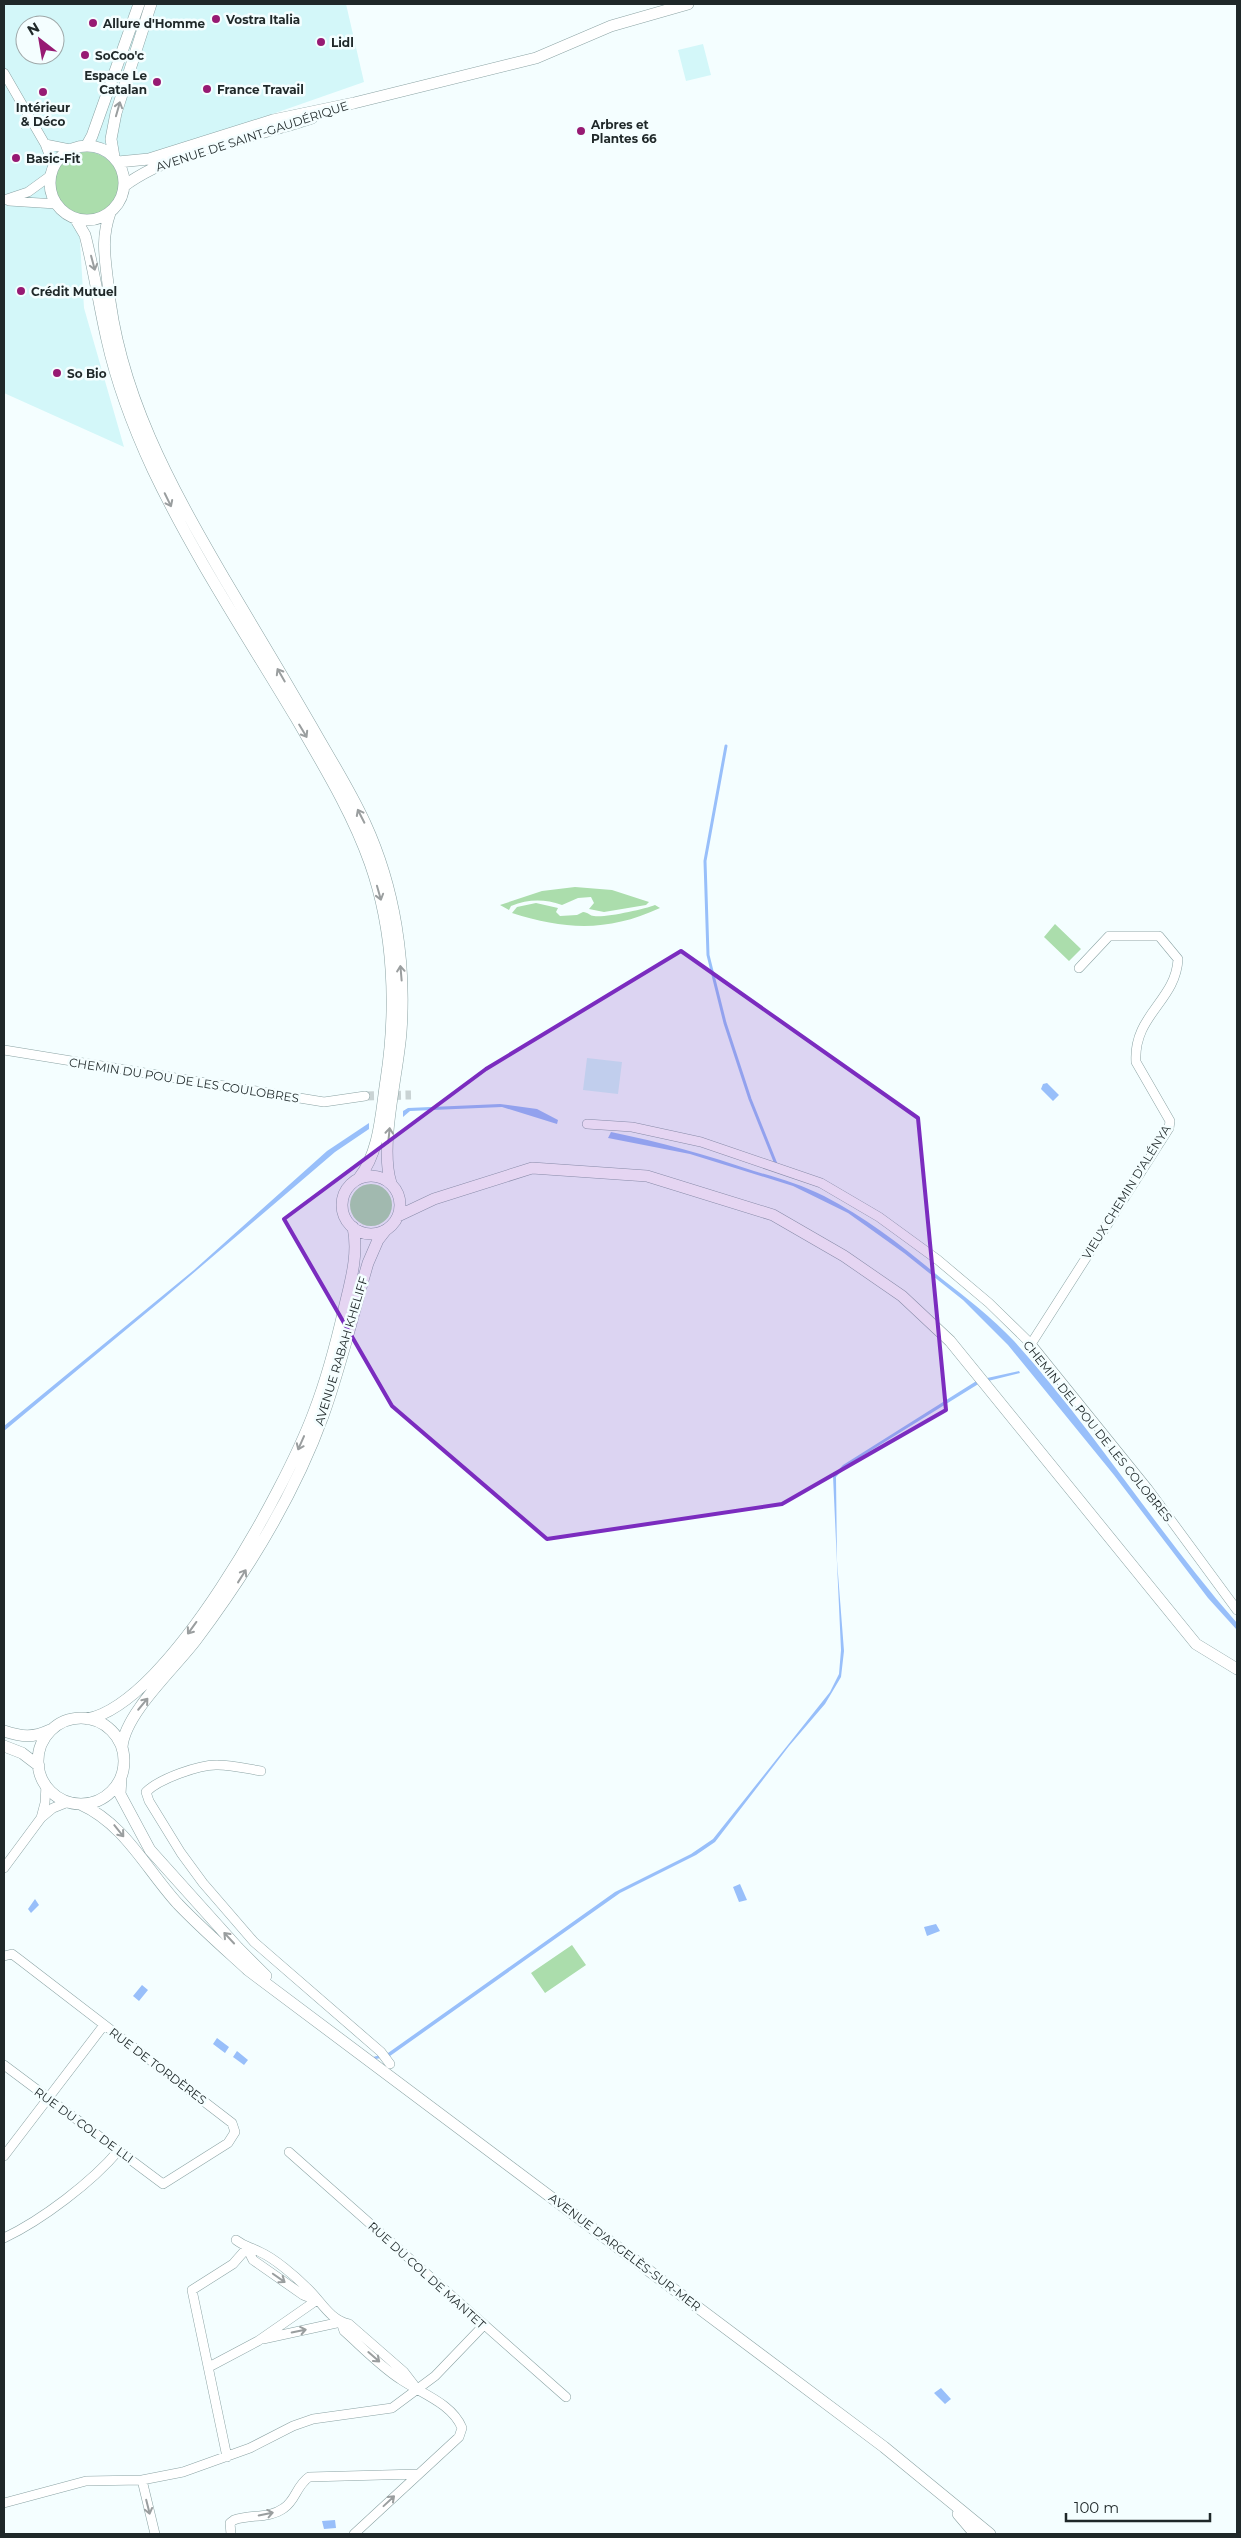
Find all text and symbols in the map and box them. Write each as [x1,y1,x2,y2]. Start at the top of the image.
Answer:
place label: Vostra Italia [225,12,300,27]
marker: Vostra Italia [210,13,222,25]
north arrow [15,15,65,65]
place label: Allure d'Homme [102,16,206,31]
marker: Allure d'Homme [87,17,99,29]
text: N [24,18,43,39]
place label: Lidl [331,35,354,50]
marker: Lidl [315,36,327,48]
place label: SoCoo'c [95,48,144,63]
marker: SoCoo'c [79,49,91,61]
place label: Espace Le Catalan [84,68,147,97]
marker: Espace Le Catalan [151,76,163,88]
place label: France Travail [217,82,304,97]
marker: France Travail [201,83,213,95]
marker: Intérieur & Déco [37,86,49,98]
street label: AVENUE DE SAINT-GAUDÉRIQUE [154,98,350,174]
place label: Intérieur & Déco [16,100,70,129]
one-way arrow [113,102,123,118]
place label: Arbres et Plantes 66 [590,117,657,146]
marker: Arbres et Plantes 66 [575,125,587,137]
place label: Basic-Fit [26,151,81,166]
marker: Basic-Fit [10,152,22,164]
one-way arrow [88,255,98,271]
place label: Crédit Mutuel [31,284,117,299]
marker: Crédit Mutuel [15,285,27,297]
place label: So Bio [67,366,107,381]
marker: So Bio [51,367,63,379]
one-way arrow [164,492,173,507]
one-way arrow [276,669,286,683]
one-way arrow [299,723,309,737]
one-way arrow [356,809,366,824]
one-way arrow [374,885,384,901]
one-way arrow [396,965,406,981]
street label: CHEMIN DU POU DE LES COULOBRES [68,1054,300,1106]
street label: VIEUX CHEMIN D’ALÉNYA [1078,1122,1174,1262]
one-way arrow [384,1127,394,1143]
street label: AVENUE RABAH KHELIFF [311,1274,371,1427]
street label: CHEMIN DEL POU DE LES COLOBRES [1020,1337,1176,1525]
one-way arrow [295,1435,305,1450]
one-way arrow [237,1569,247,1583]
one-way arrow [187,1621,198,1634]
one-way arrow [137,1698,148,1711]
one-way arrow [114,1825,125,1838]
one-way arrow [223,1932,235,1945]
street label: RUE DE TORDÈRES [106,2025,210,2107]
street label: RUE DU COL DE LLI [31,2084,137,2166]
street label: AVENUE D'ARGELÈS-SUR-MER [546,2190,704,2314]
street label: RUE DU COL DE MANTET [365,2218,489,2332]
one-way arrow [272,2273,286,2283]
one-way arrow [291,2326,307,2336]
one-way arrow [367,2351,380,2363]
scale bar [1066,2490,1210,2522]
one-way arrow [383,2495,396,2507]
text: 100 m [1074,2498,1119,2517]
one-way arrow [144,2499,153,2515]
one-way arrow [257,2509,273,2519]

